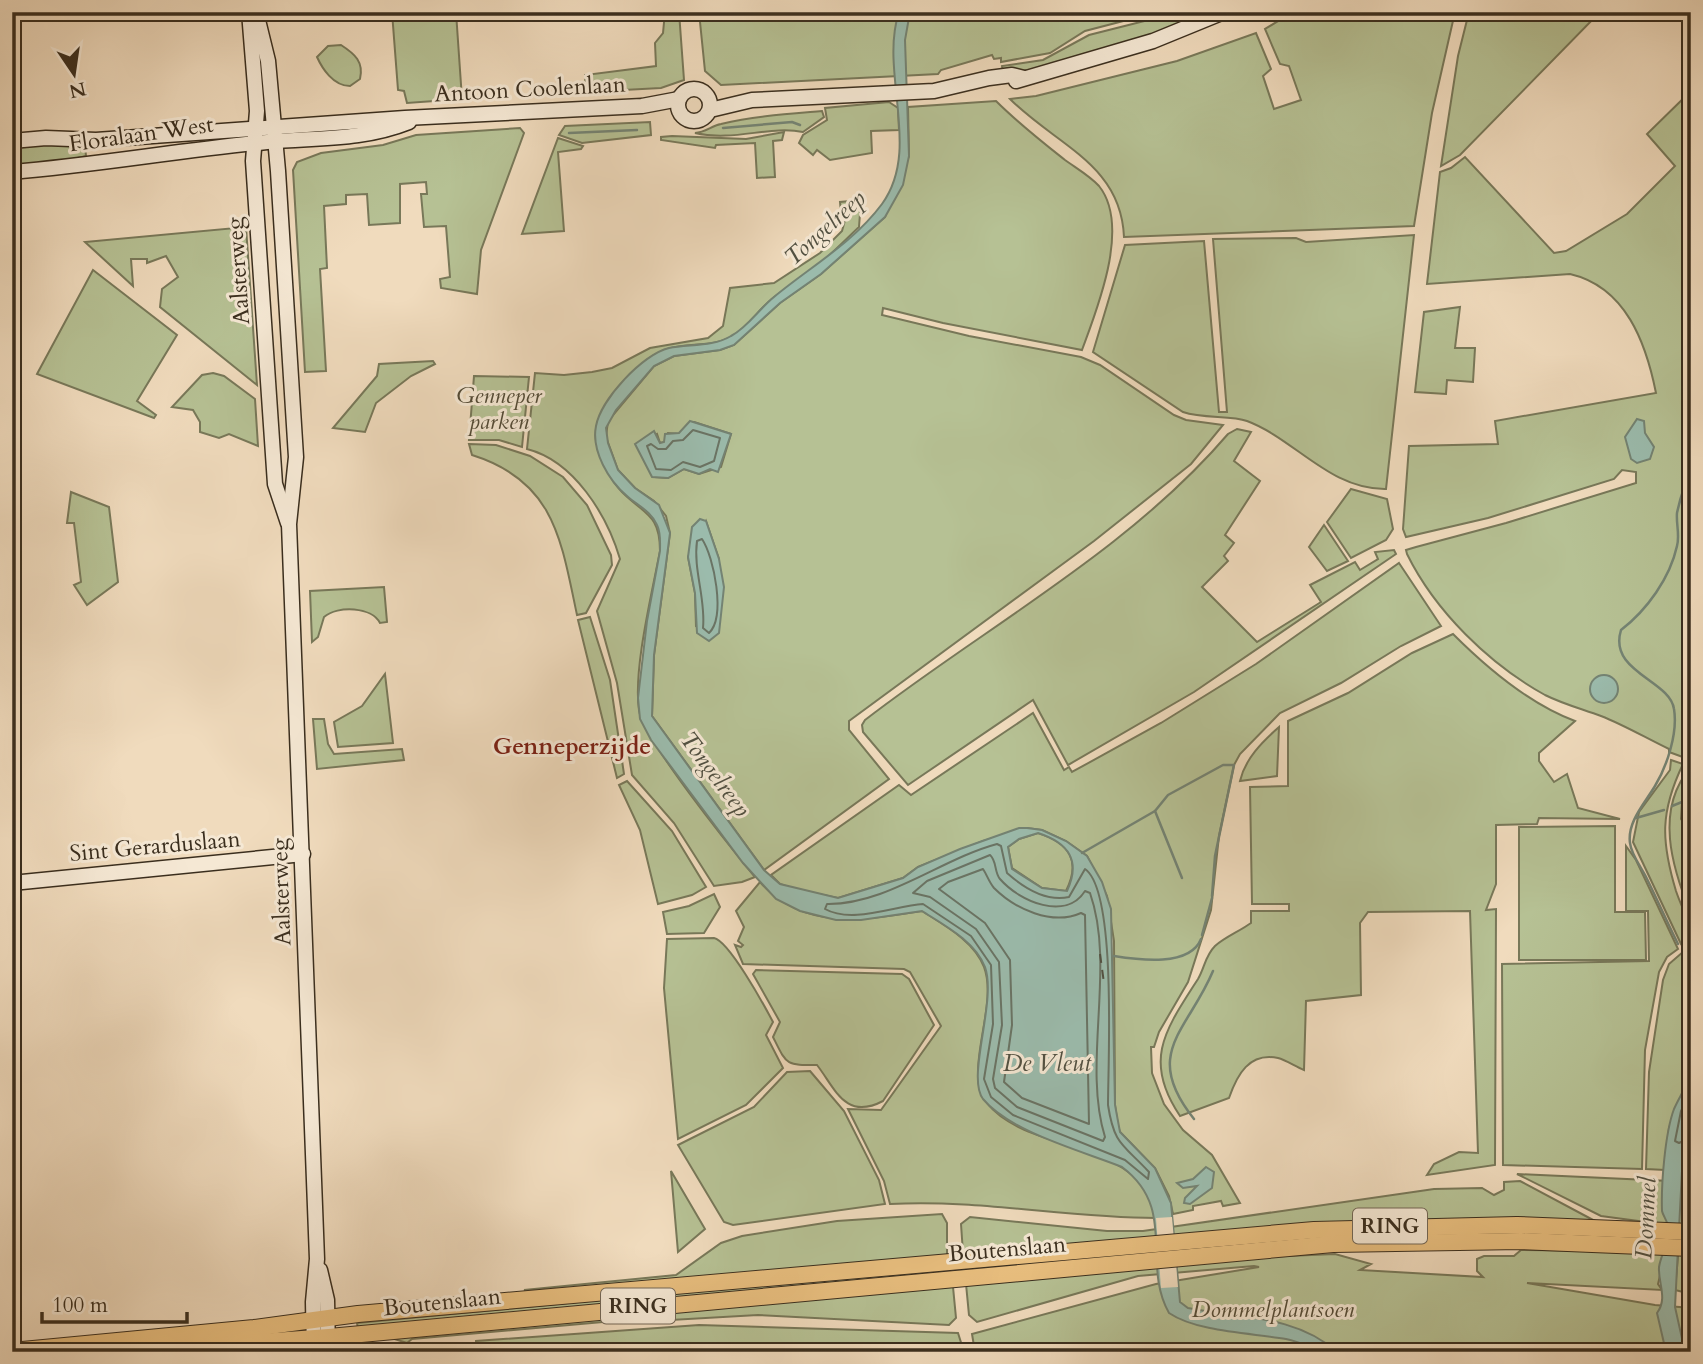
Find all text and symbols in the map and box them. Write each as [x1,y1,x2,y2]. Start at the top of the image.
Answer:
north arrow [38,38,108,108]
street label: Antoon Coolenlaan [434,69,626,109]
text: N [66,75,89,104]
street label: Floralaan West [67,109,215,159]
water label: Tongelreep [777,183,873,273]
street label: Aalsterweg [219,216,257,326]
park label: Genneper parken [456,380,543,437]
water label: Tongelreep [672,724,758,824]
district label: Genneperzijde [493,730,651,763]
street label: Sint Gerarduslaan [68,823,242,869]
street label: Aalsterweg [264,838,298,946]
water label: De Vleut [1003,1047,1092,1080]
water label: Dommel [1627,1175,1665,1260]
road number: RING [1353,1208,1427,1244]
street label: Boutenslaan [947,1228,1067,1270]
scale bar [42,1280,187,1324]
street label: Boutenslaan [382,1280,502,1324]
road number: RING [601,1288,675,1324]
text: 100 m [52,1291,108,1320]
park label: Dommelplantsoen [1192,1294,1355,1325]

